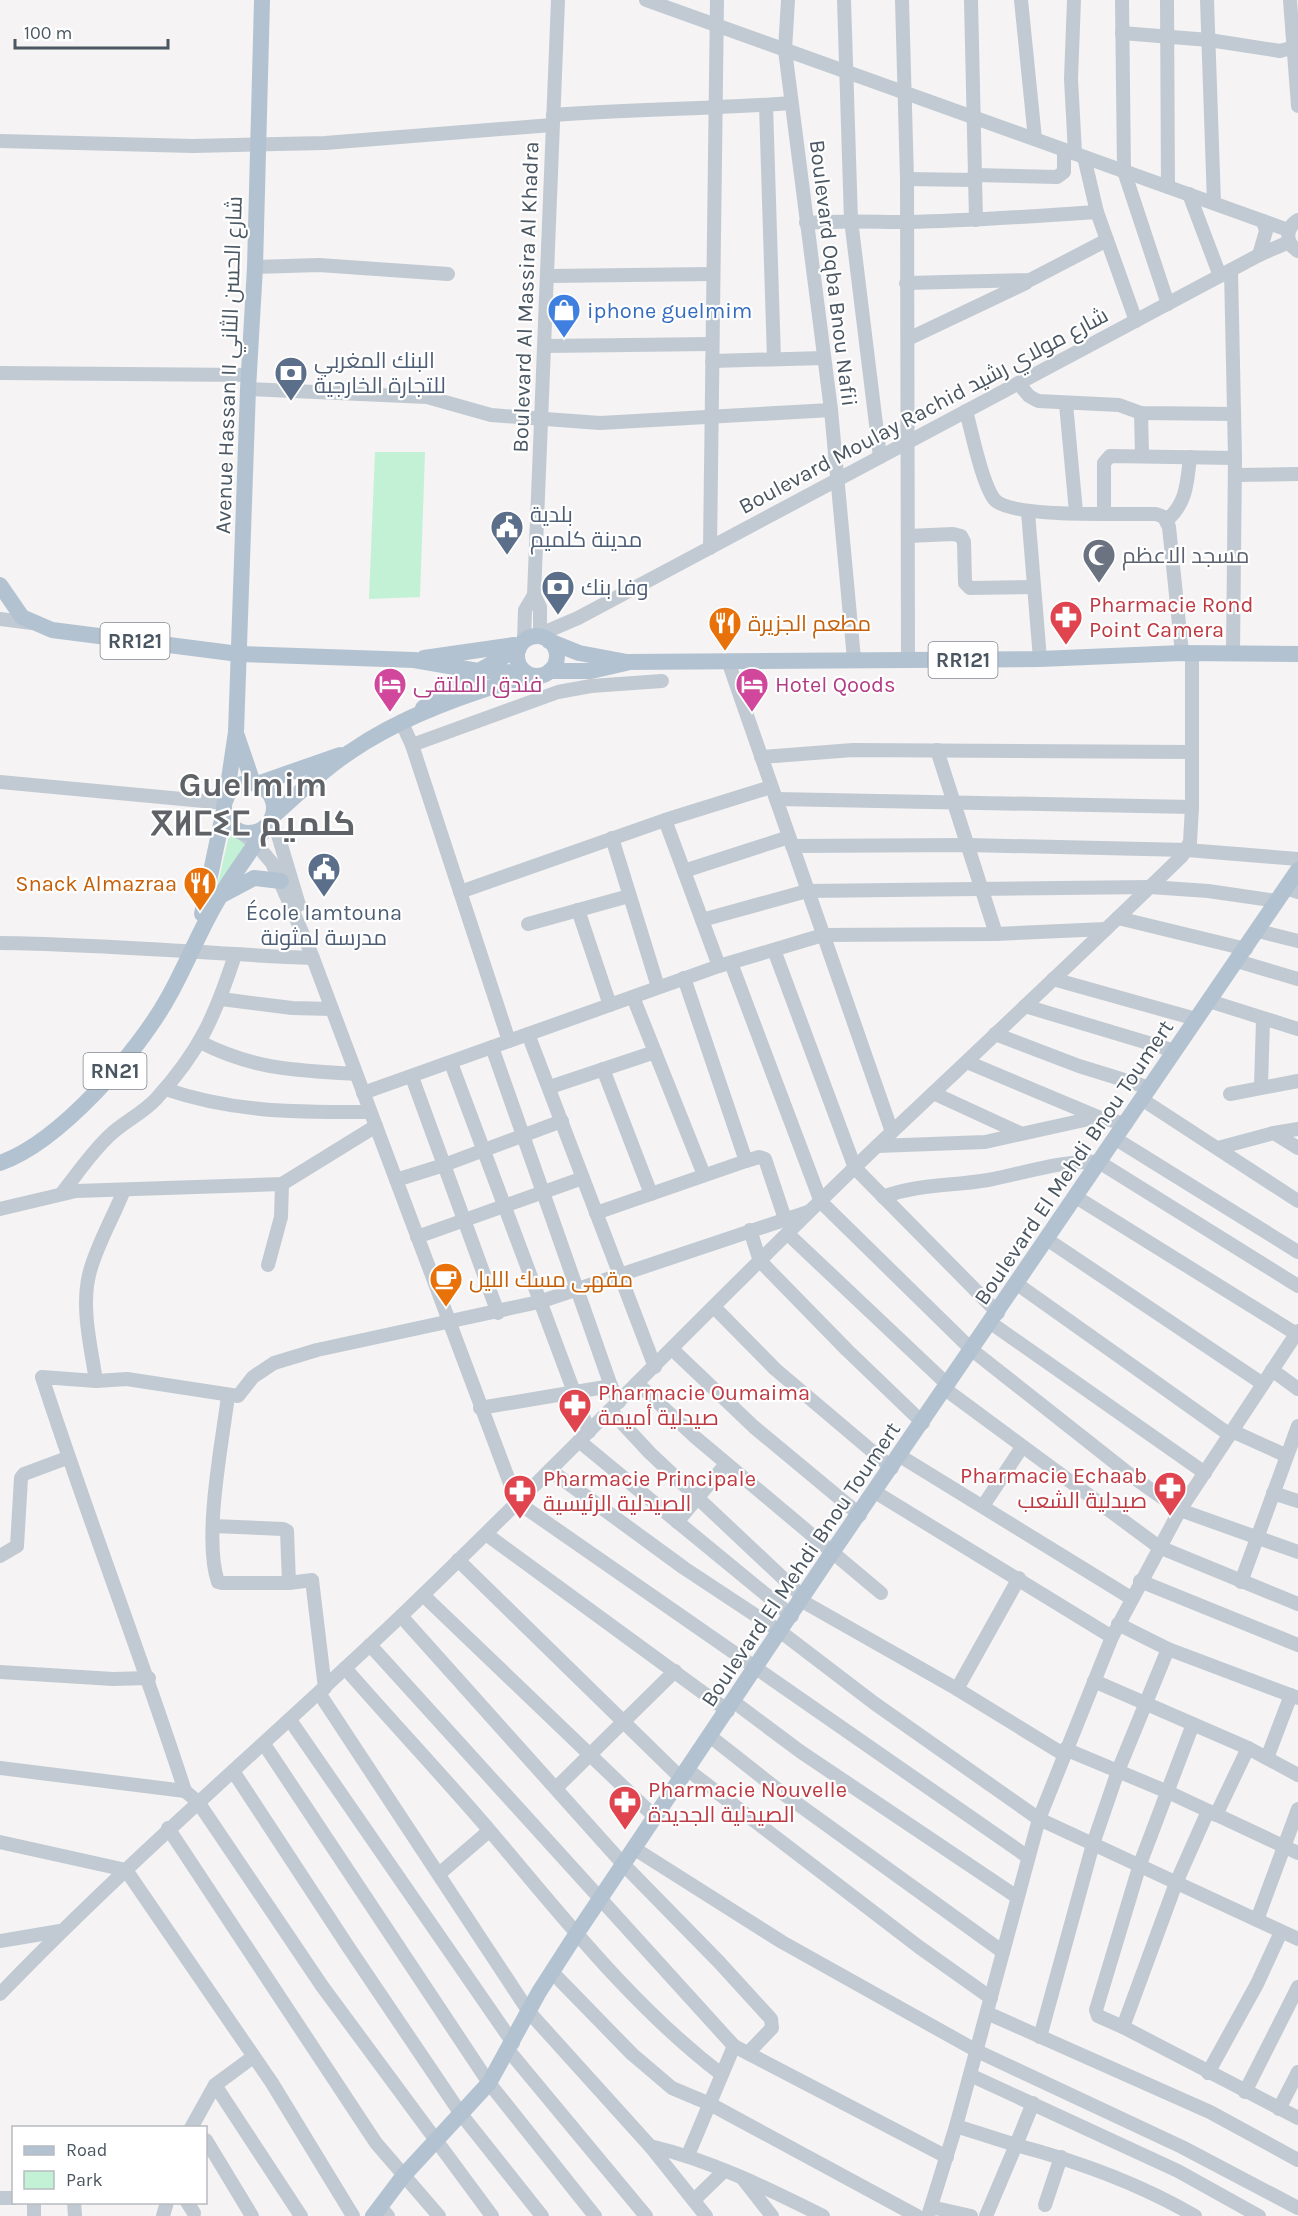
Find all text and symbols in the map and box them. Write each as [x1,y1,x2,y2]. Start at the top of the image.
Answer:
scale bar [15,12,168,50]
text: 100 m [24,22,72,44]
street label: Boulevard Oqba Bnou Nafii [804,138,862,408]
street label: Boulevard Al Massira Al Khadra [508,141,544,453]
street label: Avenue Hassan II شارع الحسن الثاني [210,196,251,535]
shop icon: iphone guelmim [546,292,582,339]
place label: iphone guelmim [587,298,752,324]
street label: Boulevard Moulay Rachid شارع مولاي رشيد [734,302,1114,522]
place label: البنك المغربي للتجارة الخارجية [314,348,446,399]
bank icon: البنك المغربي للتجارة الخارجية [273,355,309,402]
place label: بلدية مدينة كلميم [530,502,643,555]
public building icon: بلدية مدينة كلميم [489,509,525,556]
mosque icon: مسجد الاعظم [1081,537,1117,584]
place label: مسجد الاعظم [1122,543,1249,571]
bank icon: وفا بنك [540,569,576,616]
place label: وفا بنك [581,575,648,601]
place label: Pharmacie Rond Point Camera [1089,592,1253,643]
pharmacy icon: Pharmacie Rond Point Camera [1048,599,1084,646]
restaurant icon: مطعم الجزيرة [707,605,743,652]
place label: مطعم الجزيرة [748,611,871,639]
road number: RR121 [100,623,170,659]
road number: RR121 [928,642,998,678]
hotel icon: فندق الملتقى [372,666,408,713]
hotel icon: Hotel Qoods [734,666,770,713]
place label: فندق الملتقى [413,672,542,698]
place label: Hotel Qoods [775,672,896,698]
district label: Guelmim ⴳⵍⵎⵉⵎ كلميم [151,765,355,847]
public building icon: École lamtouna مدرسة لمثونة [306,851,342,898]
restaurant icon: Snack Almazraa [182,865,218,912]
place label: Snack Almazraa [15,871,177,897]
place label: École lamtouna مدرسة لمثونة [246,899,402,951]
street label: Boulevard El Mehdi Bnou Toumert [969,1015,1179,1310]
road number: RN21 [84,1053,146,1089]
cafe icon: مقهى مسك الليل [428,1261,464,1308]
place label: مقهى مسك الليل [469,1267,633,1293]
place label: Pharmacie Oumaima صيدلية أميمة [598,1380,810,1431]
pharmacy icon: Pharmacie Oumaima صيدلية أميمة [557,1387,593,1434]
street label: Boulevard El Mehdi Bnou Toumert [696,1417,906,1712]
place label: Pharmacie Echaab صيدلية الشعب [960,1463,1147,1514]
place label: Pharmacie Principale الصيدلية الرئيسية [543,1466,756,1517]
pharmacy icon: Pharmacie Echaab صيدلية الشعب [1152,1470,1188,1517]
pharmacy icon: Pharmacie Principale الصيدلية الرئيسية [502,1473,538,1520]
place label: Pharmacie Nouvelle الصيدلية الجديدة [648,1777,847,1828]
pharmacy icon: Pharmacie Nouvelle الصيدلية الجديدة [607,1784,643,1831]
legend [12,2126,207,2204]
text: Road [66,2139,107,2161]
text: Park [66,2169,103,2191]

